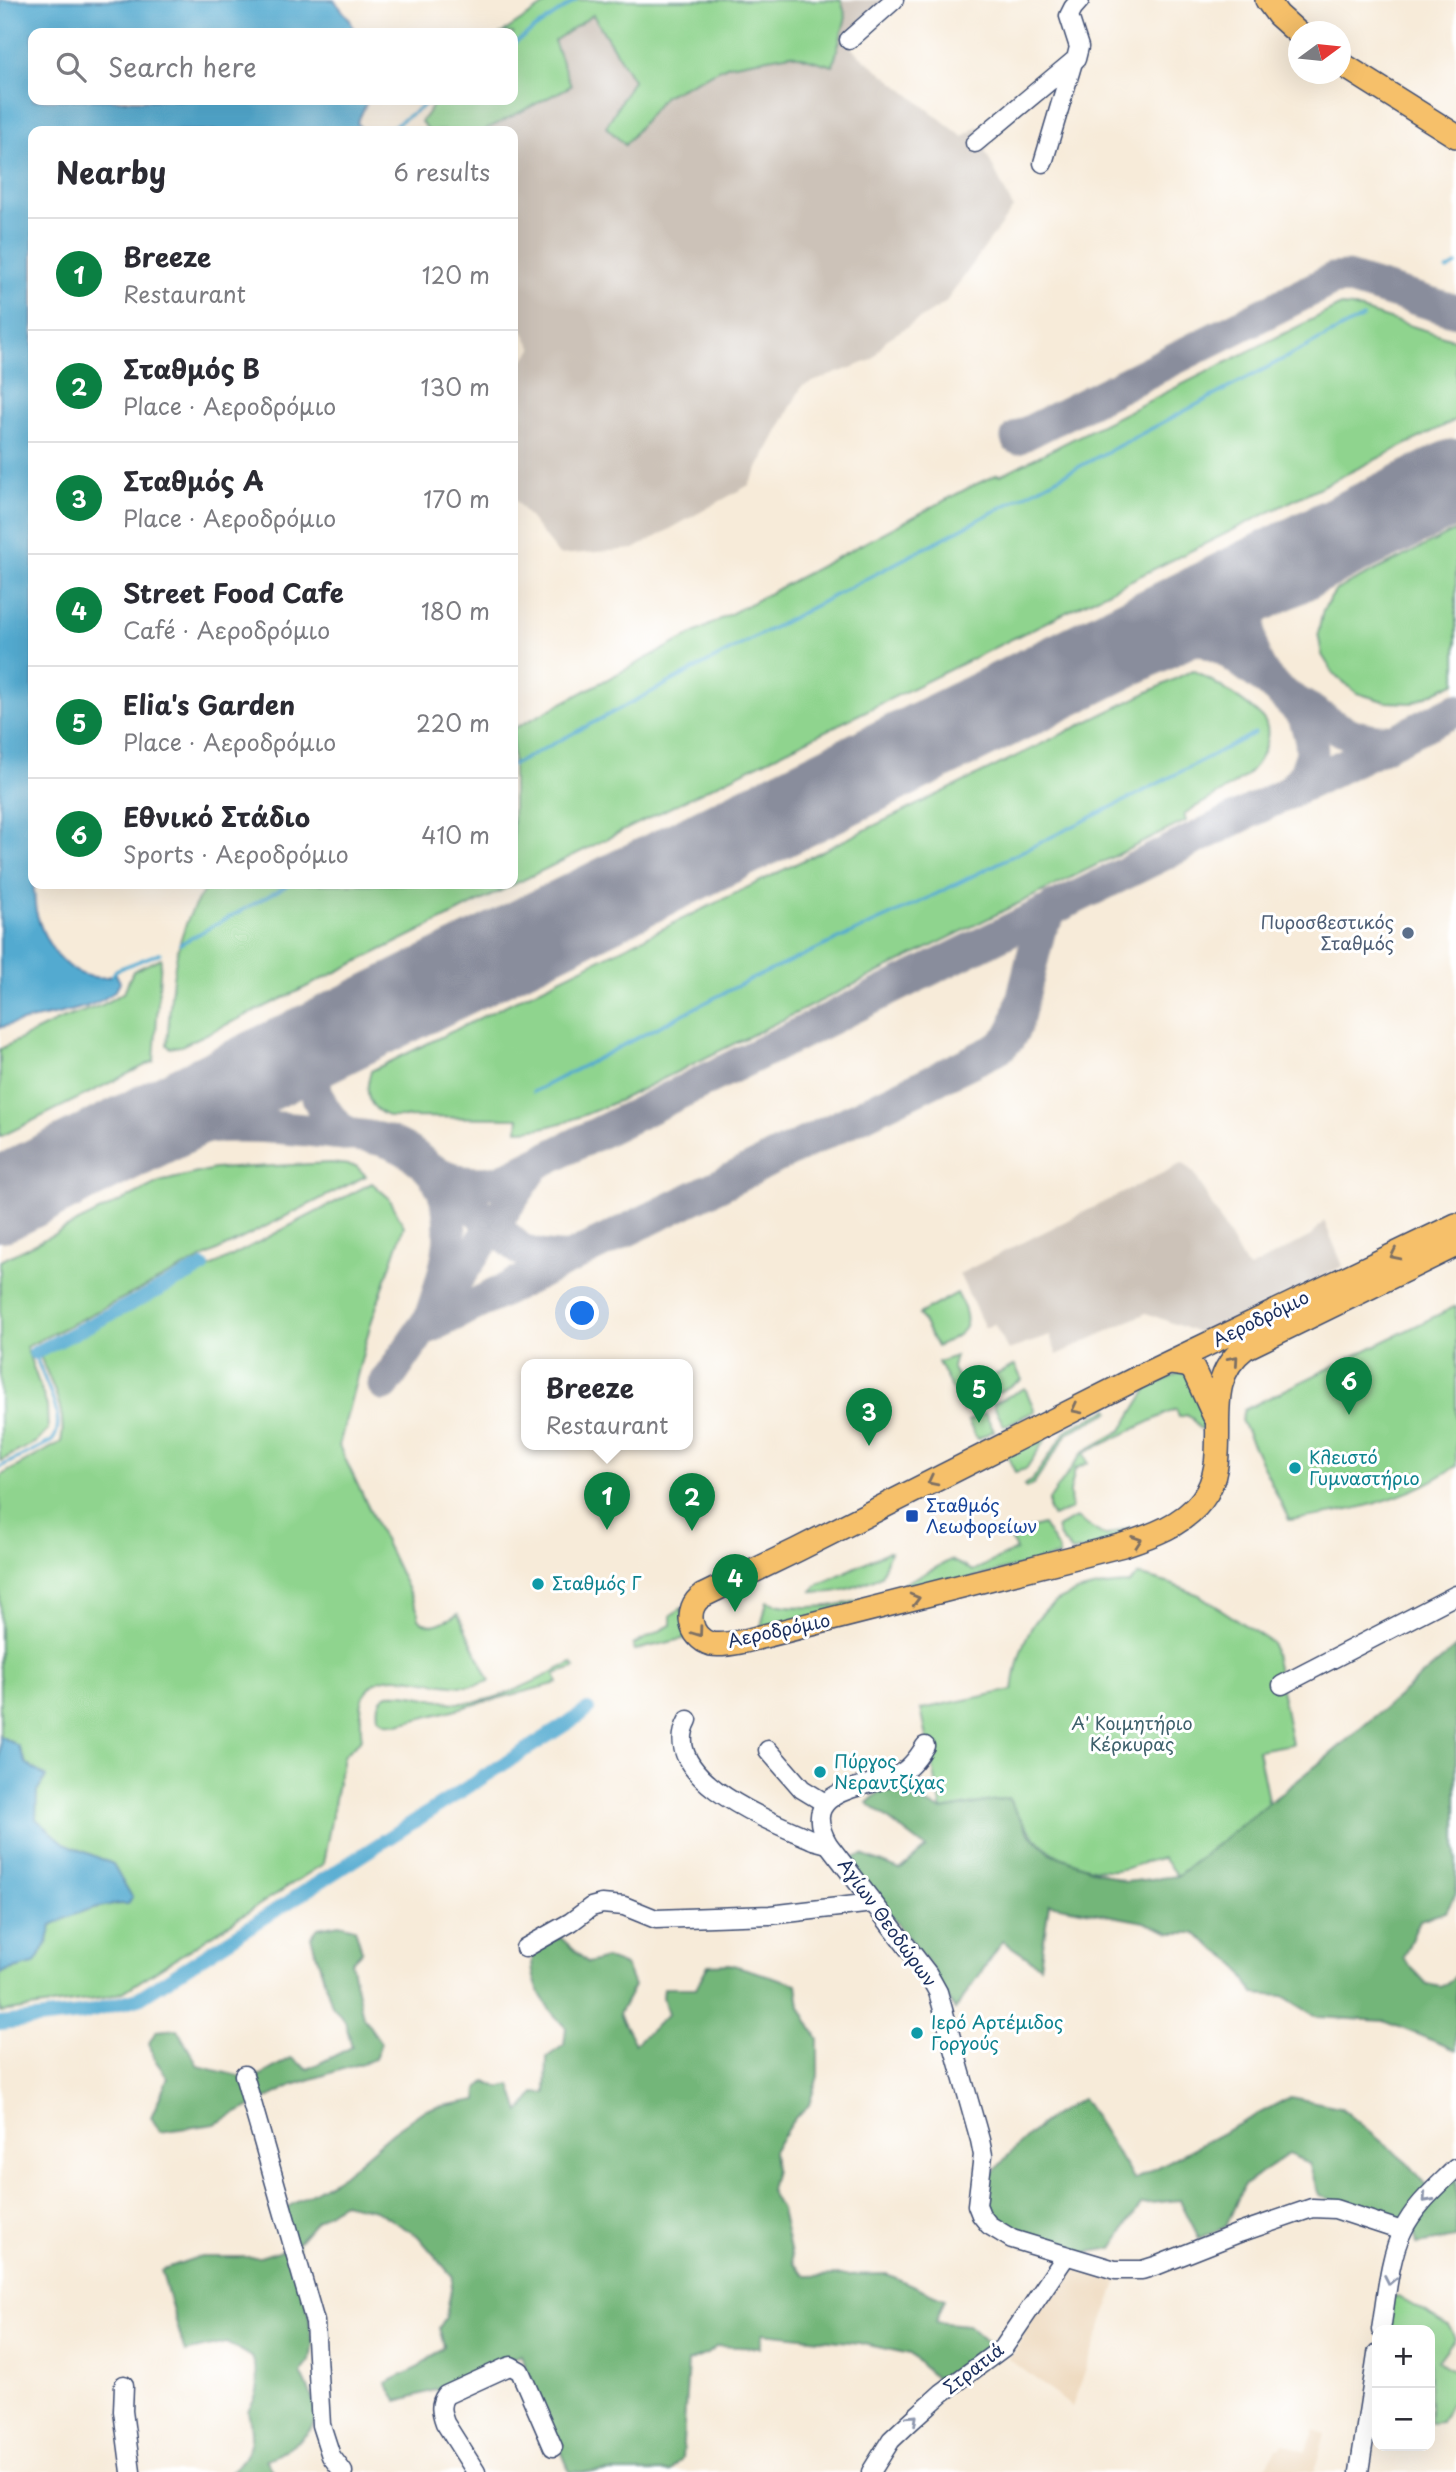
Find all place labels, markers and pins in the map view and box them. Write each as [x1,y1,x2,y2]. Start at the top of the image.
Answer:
place label: Πυροσβεστικός Σταθμός [1260,908,1394,956]
marker: Πυροσβεστικός Σταθμός [1400,925,1416,941]
pin: 6 [1326,1357,1372,1415]
pin: 5 [956,1365,1002,1423]
pin: 3 [846,1388,892,1446]
place label: Κλειστό Γυμναστήριο [1309,1443,1420,1491]
marker: Κλειστό Γυμναστήριο [1287,1460,1303,1476]
pin: 1 [584,1472,630,1530]
pin: 2 [669,1473,715,1531]
place label: Σταθμός Λεωφορείων [926,1491,1037,1539]
marker: Σταθμός Λεωφορείων [904,1508,920,1524]
pin: 4 [712,1554,758,1612]
place label: Σταθμός Γ [552,1569,642,1596]
marker: Σταθμός Γ [530,1576,546,1592]
place label: Πύργος Νεραντζίχας [834,1747,945,1795]
marker: Πύργος Νεραντζίχας [812,1764,828,1780]
place label: Ιερό Αρτέμιδος Γοργούς [931,2008,1063,2056]
marker: Ιερό Αρτέμιδος Γοργούς [909,2025,925,2041]

